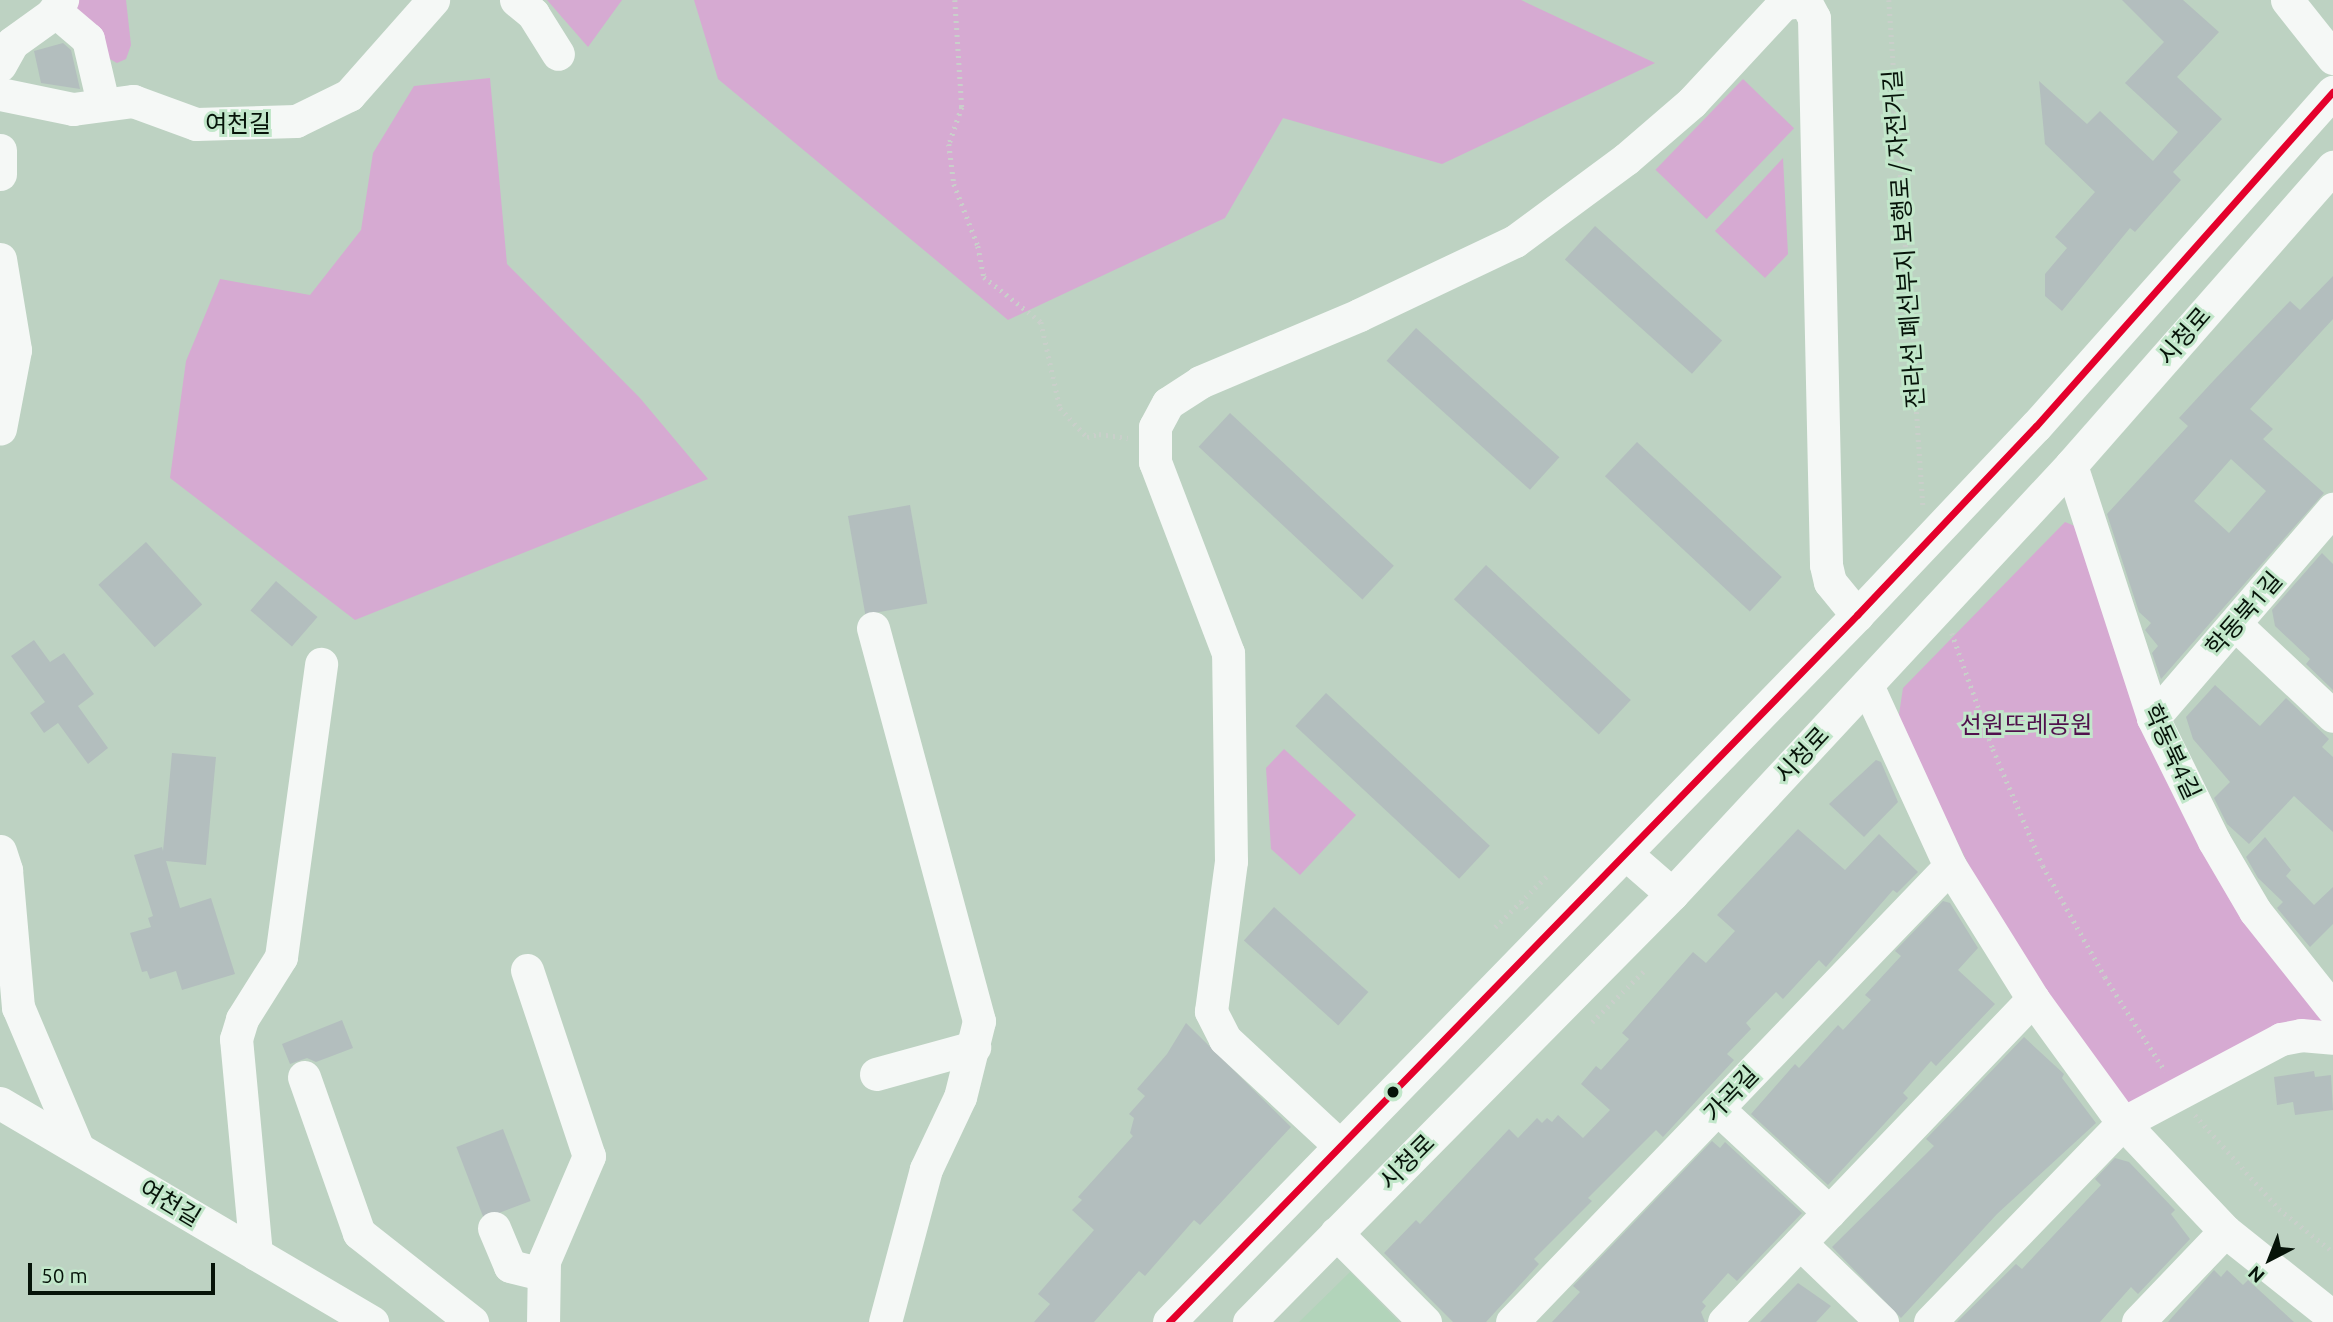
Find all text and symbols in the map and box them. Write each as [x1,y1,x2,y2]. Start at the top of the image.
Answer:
street label: 전라선 폐선부지 보행로 / 자전거길 [1878,68,1930,410]
street label: 여천길 [205,110,271,138]
street label: 시청로 [2151,302,2217,370]
street label: 학동북1길 [2200,566,2288,662]
street label: 학동북4길 [2137,700,2207,804]
park label: 선원뜨레공원 [1960,711,2092,739]
street label: 시청로 [1769,721,1835,789]
street label: 가곡길 [1698,1060,1764,1128]
unlabelled marker [1386,1085,1400,1099]
street label: 시청로 [1373,1128,1441,1196]
street label: 여천길 [134,1174,206,1232]
north arrow [2235,1224,2305,1294]
scale bar [32,1248,219,1292]
text: N [2243,1262,2269,1288]
text: 50 m [41,1263,88,1287]

